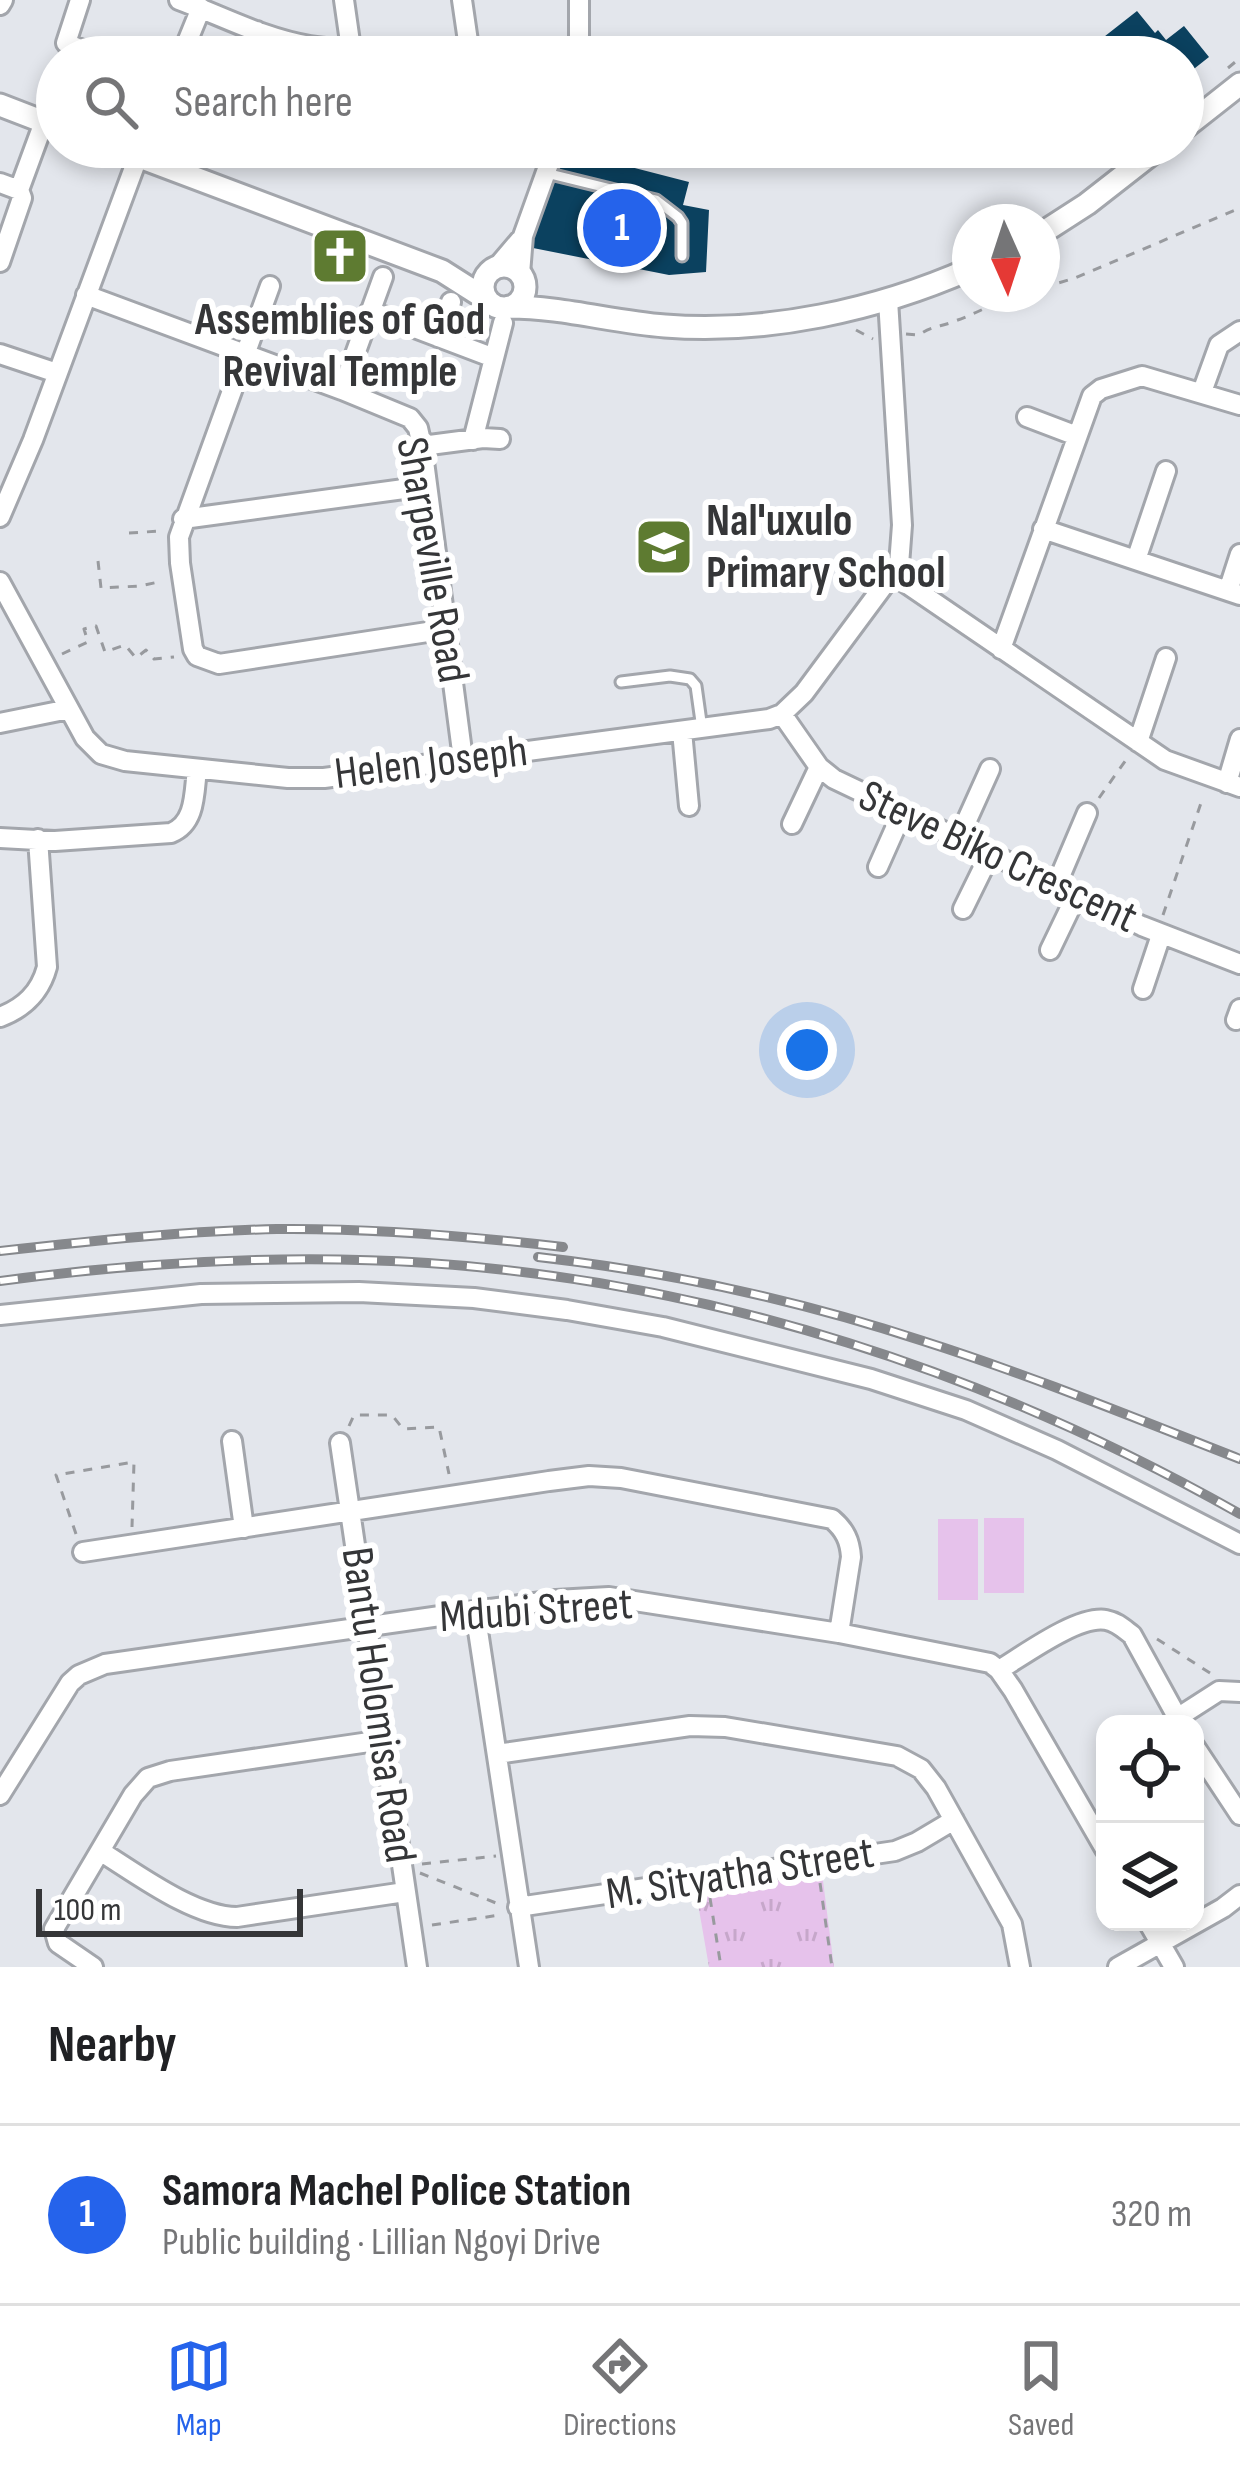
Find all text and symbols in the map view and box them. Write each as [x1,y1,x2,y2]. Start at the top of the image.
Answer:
search box [36,36,1204,168]
icon: search [78,69,144,135]
text: Search here [174,75,353,130]
pin: 1 [583,183,661,273]
north arrow [952,204,1060,312]
church icon: Assemblies of God Revival Temple [309,225,371,287]
place label: Assemblies of God Revival Temple [194,293,485,400]
street label: Sharpeville Road [383,433,481,687]
place label: Nal'uxulo Primary School [706,494,945,601]
school or university icon: Nal'uxulo Primary School [633,516,695,578]
street label: Helen Joseph [331,724,531,802]
street label: Steve Biko Crescent [850,769,1146,945]
your location [777,1020,837,1080]
street label: Bantu Holomisa Road [329,1544,427,1866]
street label: Mdubi Street [438,1577,634,1645]
map controls [1096,1715,1204,1931]
button: locate [1096,1715,1204,1823]
button: layers [1096,1823,1204,1931]
street label: M. Sityatha Street [602,1826,878,1922]
scale bar [36,1883,303,1936]
text: 100 m [54,1890,121,1930]
text: Nearby [48,2015,177,2076]
text: Samora Machel Police Station [162,2164,631,2219]
text: 1 [79,2191,95,2238]
text: 320 m [1111,2191,1192,2238]
text: Public building · Lillian Ngoyi Drive [162,2219,601,2266]
tab: Map [166,2333,232,2445]
tab: Directions [563,2333,677,2445]
tab: Saved [1008,2333,1074,2445]

